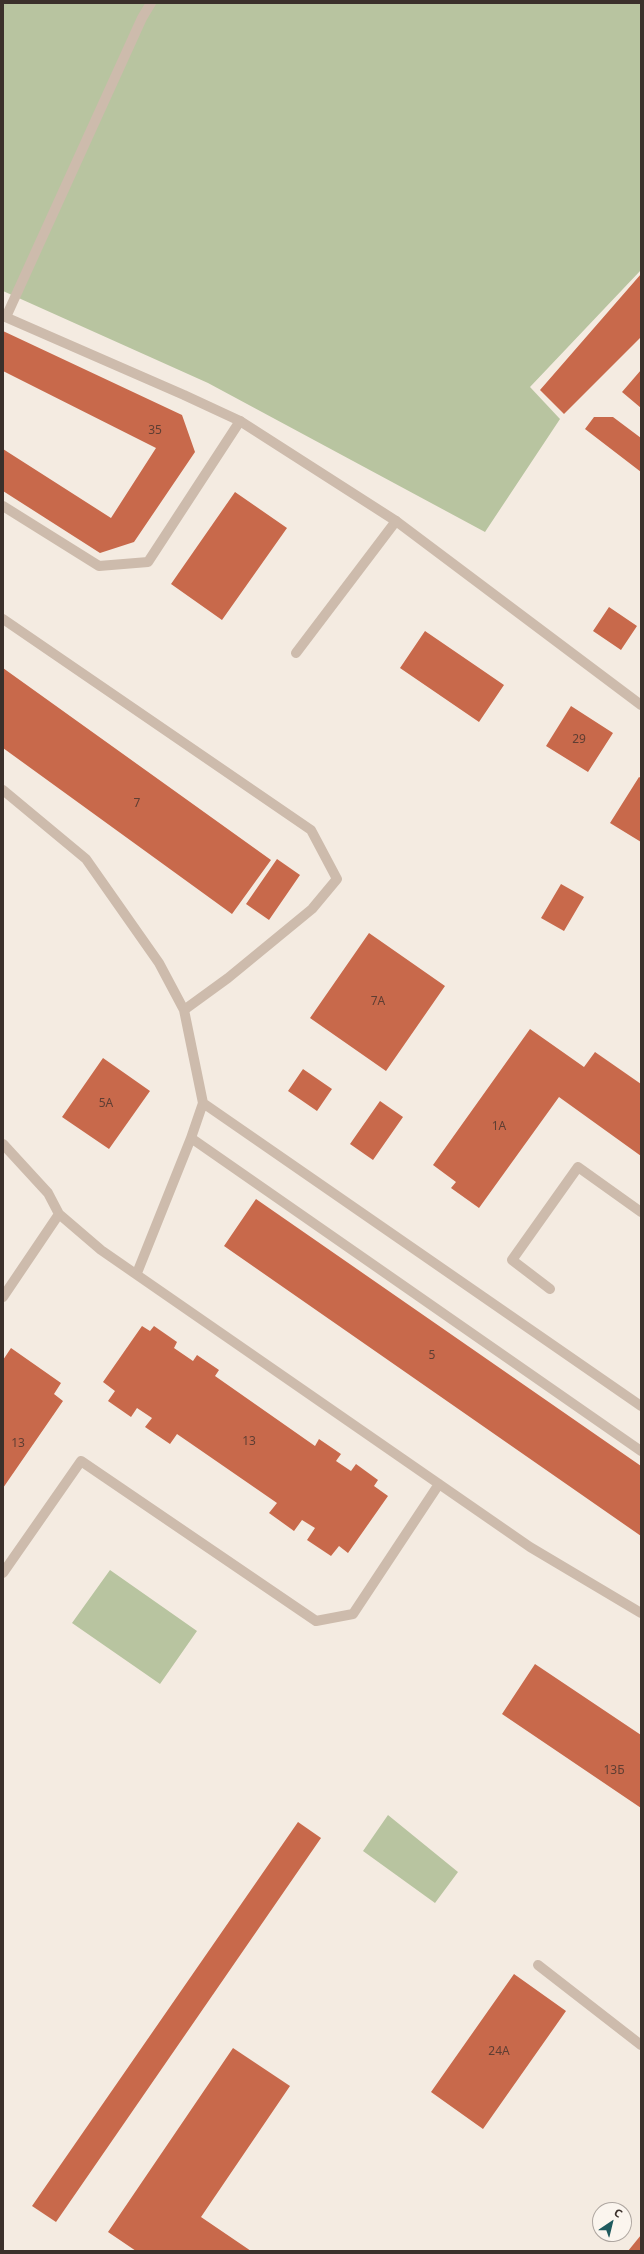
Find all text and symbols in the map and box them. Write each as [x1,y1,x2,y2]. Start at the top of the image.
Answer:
house number: 35 [148,424,162,438]
house number: 29 [572,733,586,747]
house number: 7 [134,797,140,811]
house number: 7А [371,995,385,1009]
house number: 5А [99,1097,113,1111]
house number: 1А [492,1120,506,1134]
house number: 5 [429,1349,435,1363]
house number: 13 [242,1435,256,1449]
house number: 13 [11,1437,25,1451]
house number: 13Б [603,1764,625,1778]
house number: 24А [488,2045,510,2059]
north arrow [592,2202,632,2242]
text: С [611,2204,626,2221]

